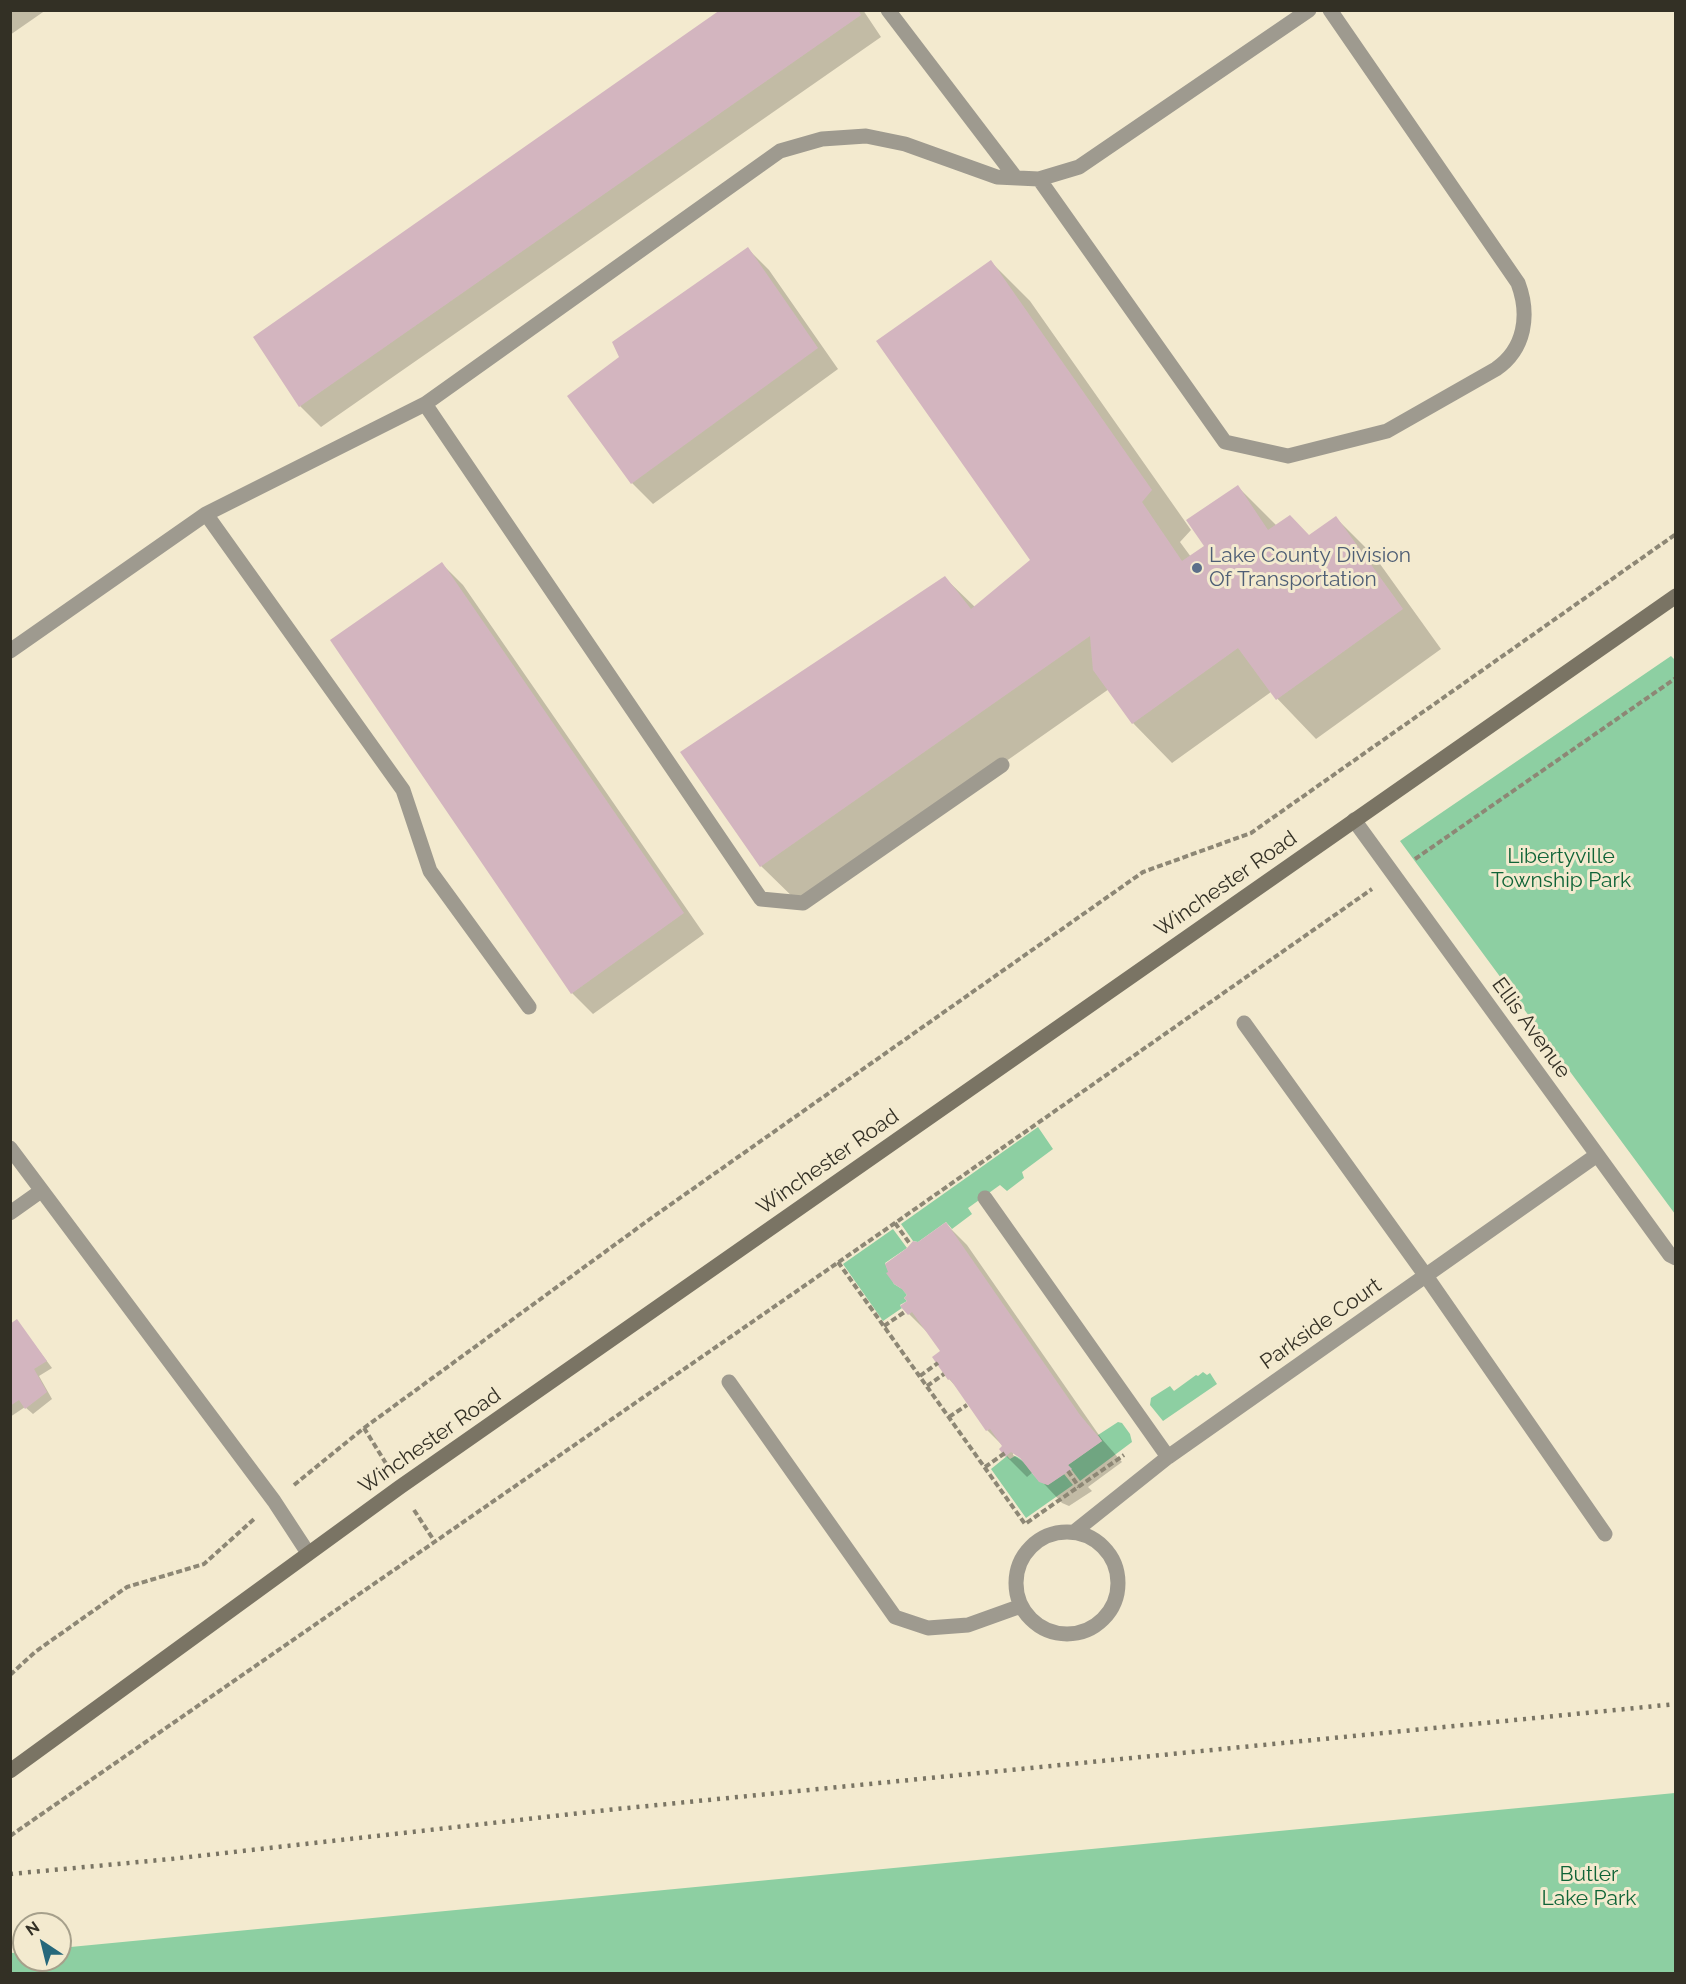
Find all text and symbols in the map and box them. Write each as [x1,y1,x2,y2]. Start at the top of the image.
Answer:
place label: Lake County Division Of Transportation [1209,543,1411,593]
marker: Lake County Division Of Transportation [1190,561,1204,575]
street label: Winchester Road [1150,826,1302,942]
park label: Libertyville Township Park [1491,844,1631,894]
street label: Ellis Avenue [1486,973,1576,1083]
street label: Winchester Road [752,1104,904,1220]
street label: Parkside Court [1256,1273,1386,1375]
street label: Winchester Road [354,1383,506,1499]
park label: Butler Lake Park [1542,1862,1636,1912]
north arrow [12,1912,72,1972]
text: N [22,1917,43,1940]

